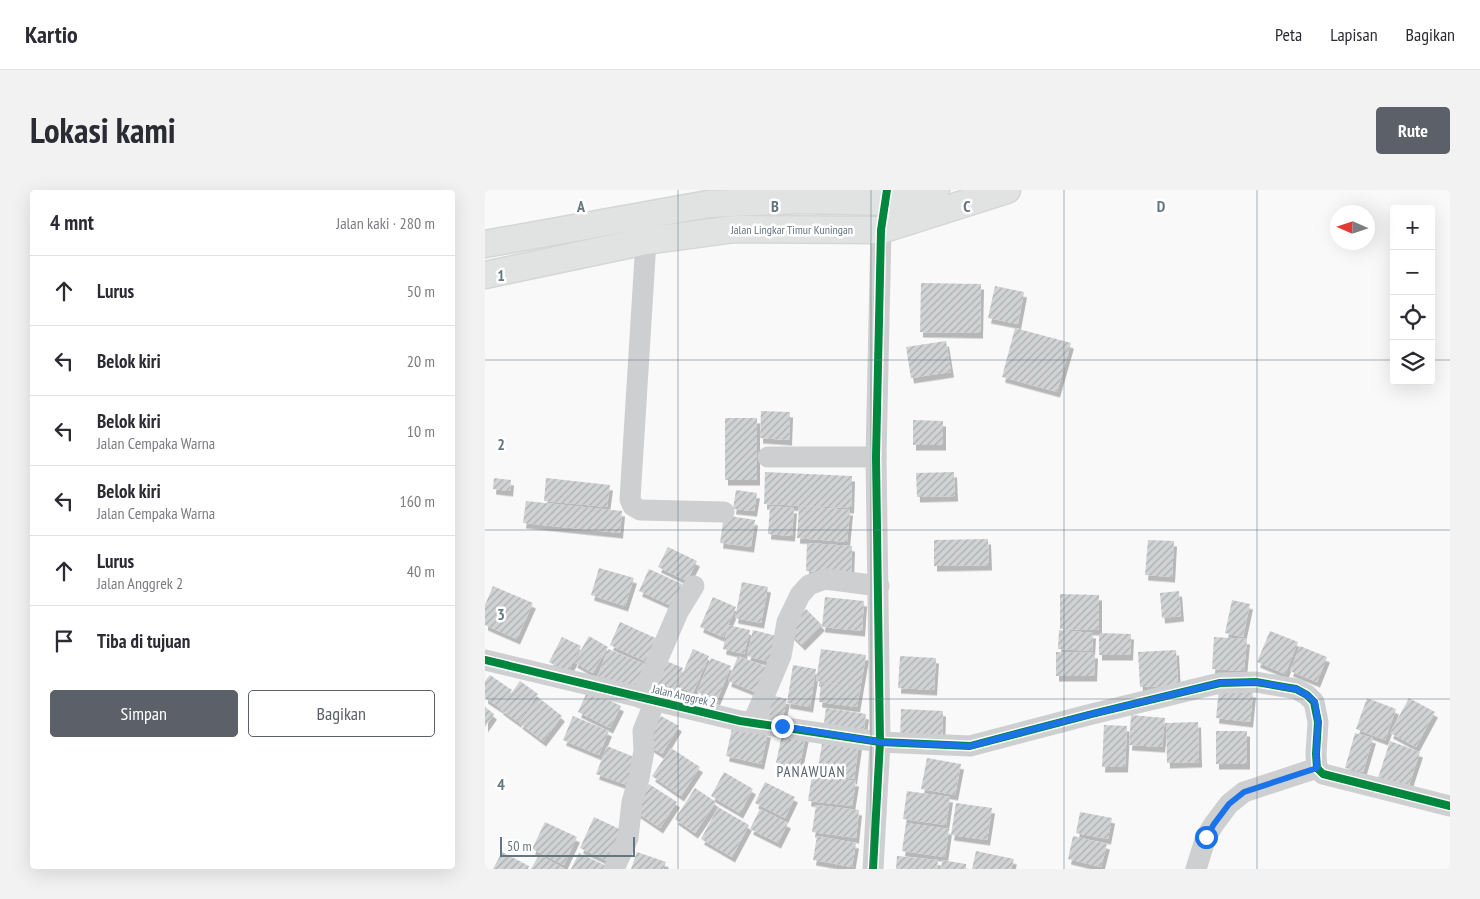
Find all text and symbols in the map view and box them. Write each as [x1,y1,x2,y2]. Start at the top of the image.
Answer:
text: Kartio [25,19,78,50]
text: Peta [1275,23,1302,46]
text: Lapisan [1330,23,1378,46]
text: Bagikan [1406,23,1455,46]
text: Lokasi kami [30,107,176,153]
button: Rute [1376,107,1450,154]
text: A [576,196,586,216]
text: B [771,196,779,216]
text: C [963,196,971,216]
text: D [1157,196,1166,216]
north arrow [1330,205,1375,250]
map controls [1390,205,1435,385]
button: + [1390,205,1435,250]
text: 4 mnt [50,209,94,236]
text: Jalan kaki · 280 m [336,213,435,233]
street label: Jalan Lingkar Timur Kuningan [730,222,853,237]
button: − [1390,250,1435,295]
text: 1 [497,265,505,285]
icon: ahead [50,277,78,305]
text: Lurus [97,279,134,303]
text: 50 m [407,281,435,301]
button: locate [1390,295,1435,340]
button: layers [1390,340,1435,385]
icon: left [50,347,78,375]
text: Belok kiri [97,349,161,373]
text: 20 m [407,351,435,371]
text: Belok kiri [97,409,161,433]
icon: left [50,417,78,445]
text: 10 m [407,421,435,441]
text: Jalan Cempaka Warna [97,433,215,453]
text: 2 [497,434,505,454]
text: Belok kiri [97,479,161,503]
icon: left [50,487,78,515]
text: 160 m [400,491,435,511]
text: Jalan Cempaka Warna [97,503,215,523]
text: Lurus [97,549,134,573]
icon: ahead [50,557,78,585]
text: 40 m [407,561,435,581]
text: Jalan Anggrek 2 [97,573,183,593]
text: 3 [497,604,505,624]
icon: arrive [50,627,78,655]
text: Tiba di tujuan [97,629,190,653]
street label: Jalan Anggrek 2 [650,681,717,710]
button: Simpan [50,690,238,737]
button: Bagikan [248,690,435,737]
route end [771,715,794,738]
district label: PANAWUAN [777,762,845,781]
text: 4 [497,774,505,794]
route start [1195,826,1218,849]
scale bar [500,834,635,857]
text: 50 m [507,837,532,855]

